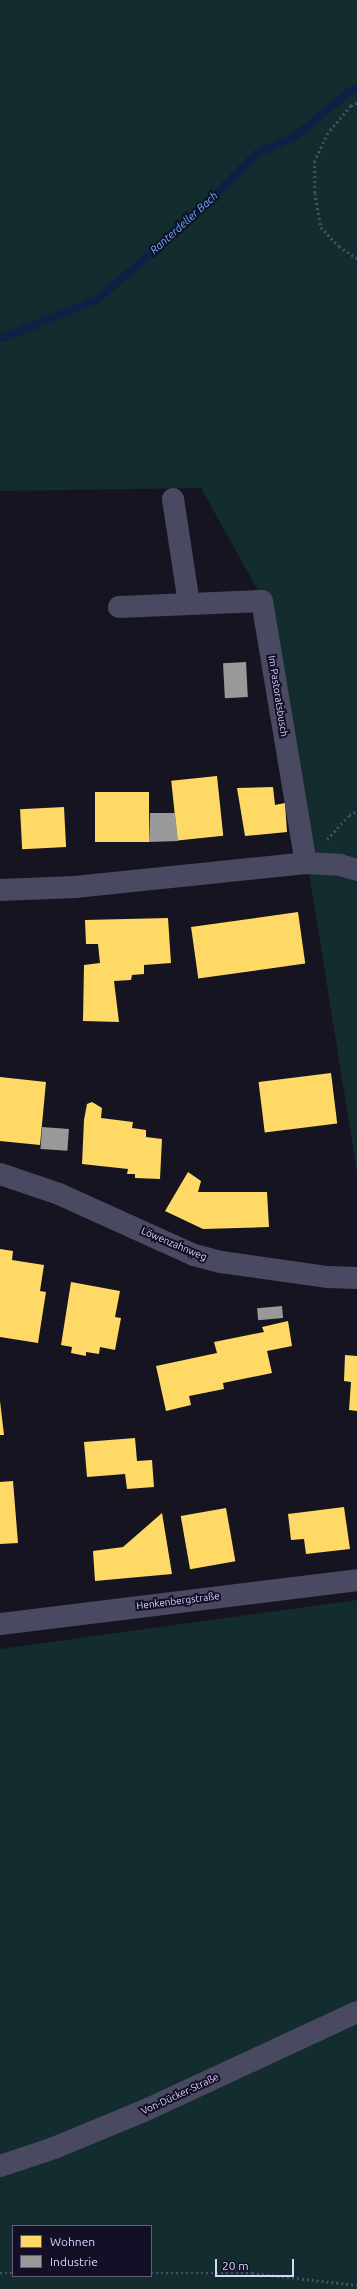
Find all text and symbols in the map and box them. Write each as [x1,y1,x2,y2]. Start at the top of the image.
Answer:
water label: Ranterdeller Bach [147,189,221,257]
street label: Im Pastoratsbusch [266,655,290,737]
street label: Löwenzahnweg [139,1225,209,1263]
street label: Henkenbergstraße [136,1590,220,1612]
street label: Von-Dücker-Straße [139,2071,221,2117]
legend [12,2225,152,2277]
text: Wohnen [50,2235,95,2248]
scale bar [217,2251,296,2277]
text: Industrie [50,2255,98,2268]
text: 20 m [222,2259,249,2272]

